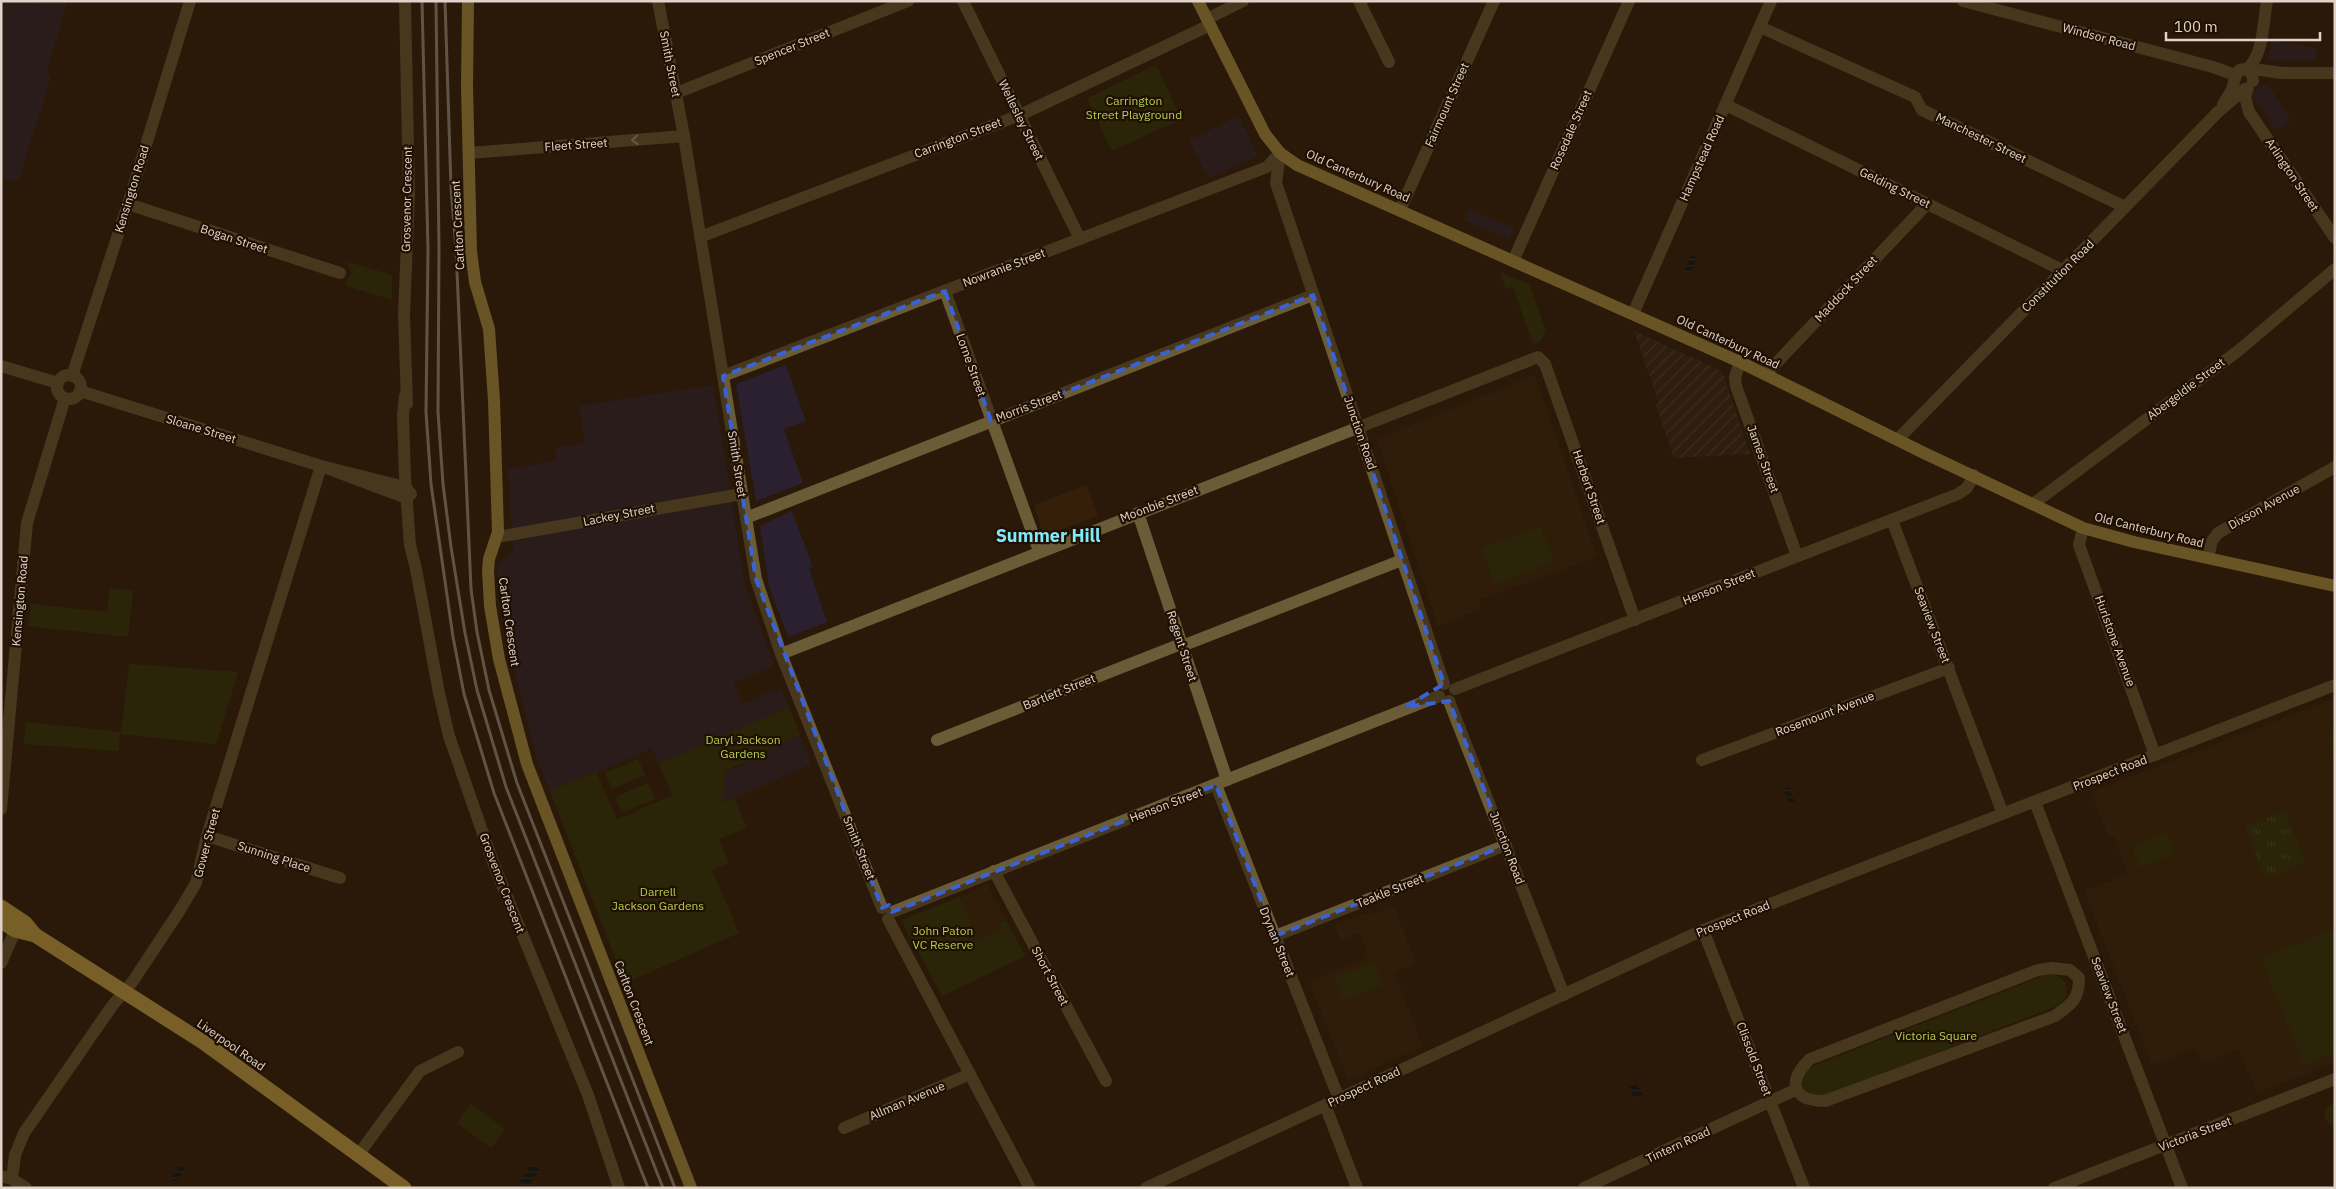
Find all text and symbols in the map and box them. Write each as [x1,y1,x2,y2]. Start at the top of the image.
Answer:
scale bar [2166,10,2320,42]
text: 100 m [2174,17,2218,36]
street label: Windsor Road [2061,20,2137,53]
street label: Spencer Street [752,25,832,68]
street label: Smith Street [657,29,684,98]
street label: Fairmount Street [1421,60,1472,149]
street label: Wellesley Street [996,77,1047,162]
street label: Rosedale Street [1546,88,1595,172]
park label: Carrington Street Playground [1086,93,1182,122]
street label: Manchester Street [1933,109,2029,166]
street label: Hampstead Road [1676,112,1727,203]
street label: Carrington Street [912,114,1004,161]
street label: Fleet Street [544,135,608,154]
one-way arrow [631,135,639,146]
street label: Arlington Street [2262,135,2322,214]
street label: Kensington Road [111,143,152,234]
street label: Grosvenor Crescent [398,146,415,252]
street label: Old Canterbury Road [1304,146,1412,205]
street label: Gelding Street [1857,164,1933,211]
street label: Carlton Crescent [448,180,467,270]
street label: Bogan Street [199,221,270,256]
street label: Constitution Road [2018,236,2097,315]
street label: Nowranie Street [960,245,1047,290]
street label: Maddock Street [1811,252,1880,325]
street label: Old Canterbury Road [1674,311,1782,372]
street label: Lorne Street [953,331,990,398]
street label: Abergeldie Street [2144,354,2228,423]
street label: Morris Street [994,386,1064,425]
street label: Junction Road [1341,394,1380,472]
street label: Sloane Street [164,411,238,446]
street label: James Street [1744,423,1783,495]
street label: Smith Street [725,430,750,498]
street label: Herbert Street [1570,448,1609,526]
street label: Dixson Avenue [2225,481,2302,532]
street label: Moonbie Street [1118,482,1200,525]
street label: Lackey Street [582,500,656,529]
street label: Old Canterbury Road [2093,509,2205,550]
district label: Summer Hill [996,524,1101,547]
street label: Kensington Road [8,555,31,647]
street label: Henson Street [1680,565,1757,608]
street label: Carlton Crescent [496,576,523,667]
street label: Seaview Street [1911,585,1954,665]
street label: Hurlstone Avenue [2092,593,2139,689]
street label: Regent Street [1164,608,1201,683]
street label: Bartlett Street [1020,670,1097,713]
street label: Rosemount Avenue [1773,688,1877,739]
park label: Daryl Jackson Gardens [705,732,781,761]
street label: Prospect Road [2071,752,2149,794]
street label: Henson Street [1127,784,1204,825]
street label: Gower Street [190,807,223,879]
street label: Junction Road [1487,809,1528,886]
street label: Smith Street [840,814,879,882]
street label: Grosvenor Crescent [476,831,528,935]
street label: Sunning Place [236,838,313,876]
street label: Teakle Street [1354,870,1426,911]
park label: Darrell Jackson Gardens [612,884,704,913]
street label: Prospect Road [1694,897,1772,940]
street label: Drynan Street [1257,905,1298,979]
park label: John Paton VC Reserve [913,923,974,952]
street label: Short Street [1029,944,1072,1008]
street label: Seaview Street [2088,955,2131,1035]
street label: Carlton Crescent [611,958,658,1047]
street label: Liverpool Road [194,1016,268,1074]
street label: Clissold Street [1733,1020,1775,1098]
park label: Victoria Square [1895,1028,1977,1043]
street label: Prospect Road [1325,1063,1402,1110]
street label: Allman Avenue [867,1078,947,1123]
street label: Victoria Street [2156,1113,2233,1154]
street label: Tintern Road [1643,1123,1712,1166]

